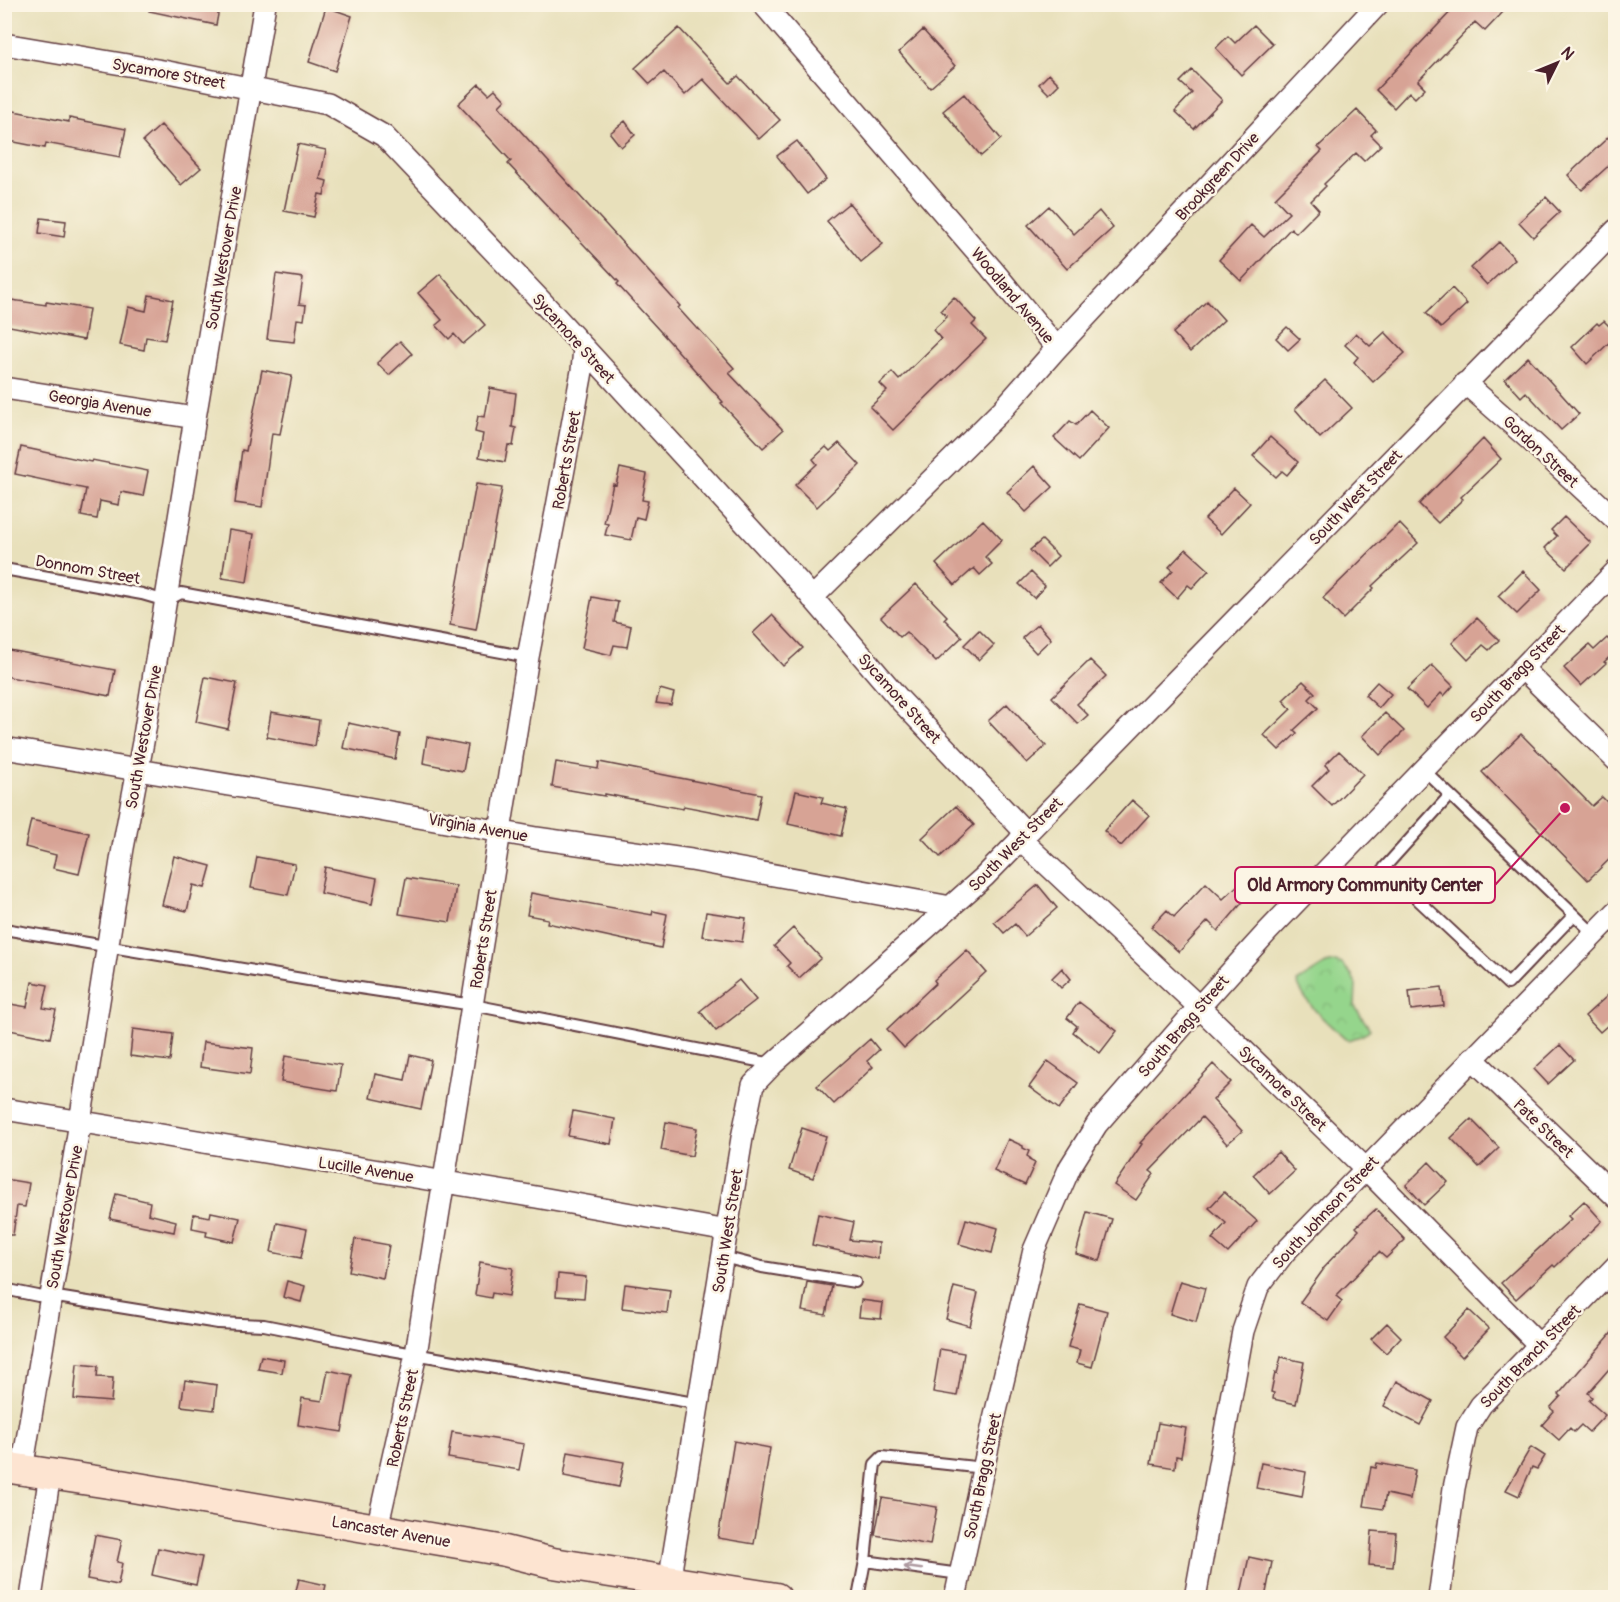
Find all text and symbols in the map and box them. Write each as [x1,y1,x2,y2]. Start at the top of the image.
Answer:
north arrow [1527,33,1587,93]
text: N [1556,43,1578,64]
street label: Sycamore Street [111,54,228,94]
street label: Brookgreen Drive [1172,128,1264,225]
street label: South Westover Drive [201,185,246,332]
street label: Woodland Avenue [966,244,1058,348]
street label: Sycamore Street [527,289,619,388]
street label: Georgia Avenue [47,386,153,422]
street label: Roberts Street [548,409,586,511]
street label: Gordon Street [1498,412,1583,492]
street label: South West Street [1305,445,1407,550]
street label: Donnom Street [34,551,142,589]
street label: South Bragg Street [1466,620,1570,727]
street label: Sycamore Street [853,649,945,748]
street label: South Westover Drive [121,664,166,811]
street label: South West Street [964,793,1068,896]
street label: Virginia Avenue [426,809,529,847]
callout: Old Armory Community Center [1235,867,1495,903]
text: Old Armory Community Center [1247,874,1484,897]
street label: Roberts Street [466,888,502,990]
street label: South Bragg Street [1134,971,1234,1082]
street label: Sycamore Street [1234,1042,1331,1136]
street label: Pate Street [1509,1095,1578,1163]
street label: South Westover Drive [42,1144,87,1291]
street label: South Johnson Street [1268,1152,1384,1273]
street label: Lucille Avenue [317,1153,415,1187]
street label: South West Street [708,1167,748,1295]
street label: South Branch Street [1476,1300,1586,1413]
street label: Roberts Street [383,1367,423,1469]
street label: South Bragg Street [960,1411,1006,1541]
street label: Lancaster Avenue [330,1512,452,1552]
one-way arrow [903,1562,923,1573]

